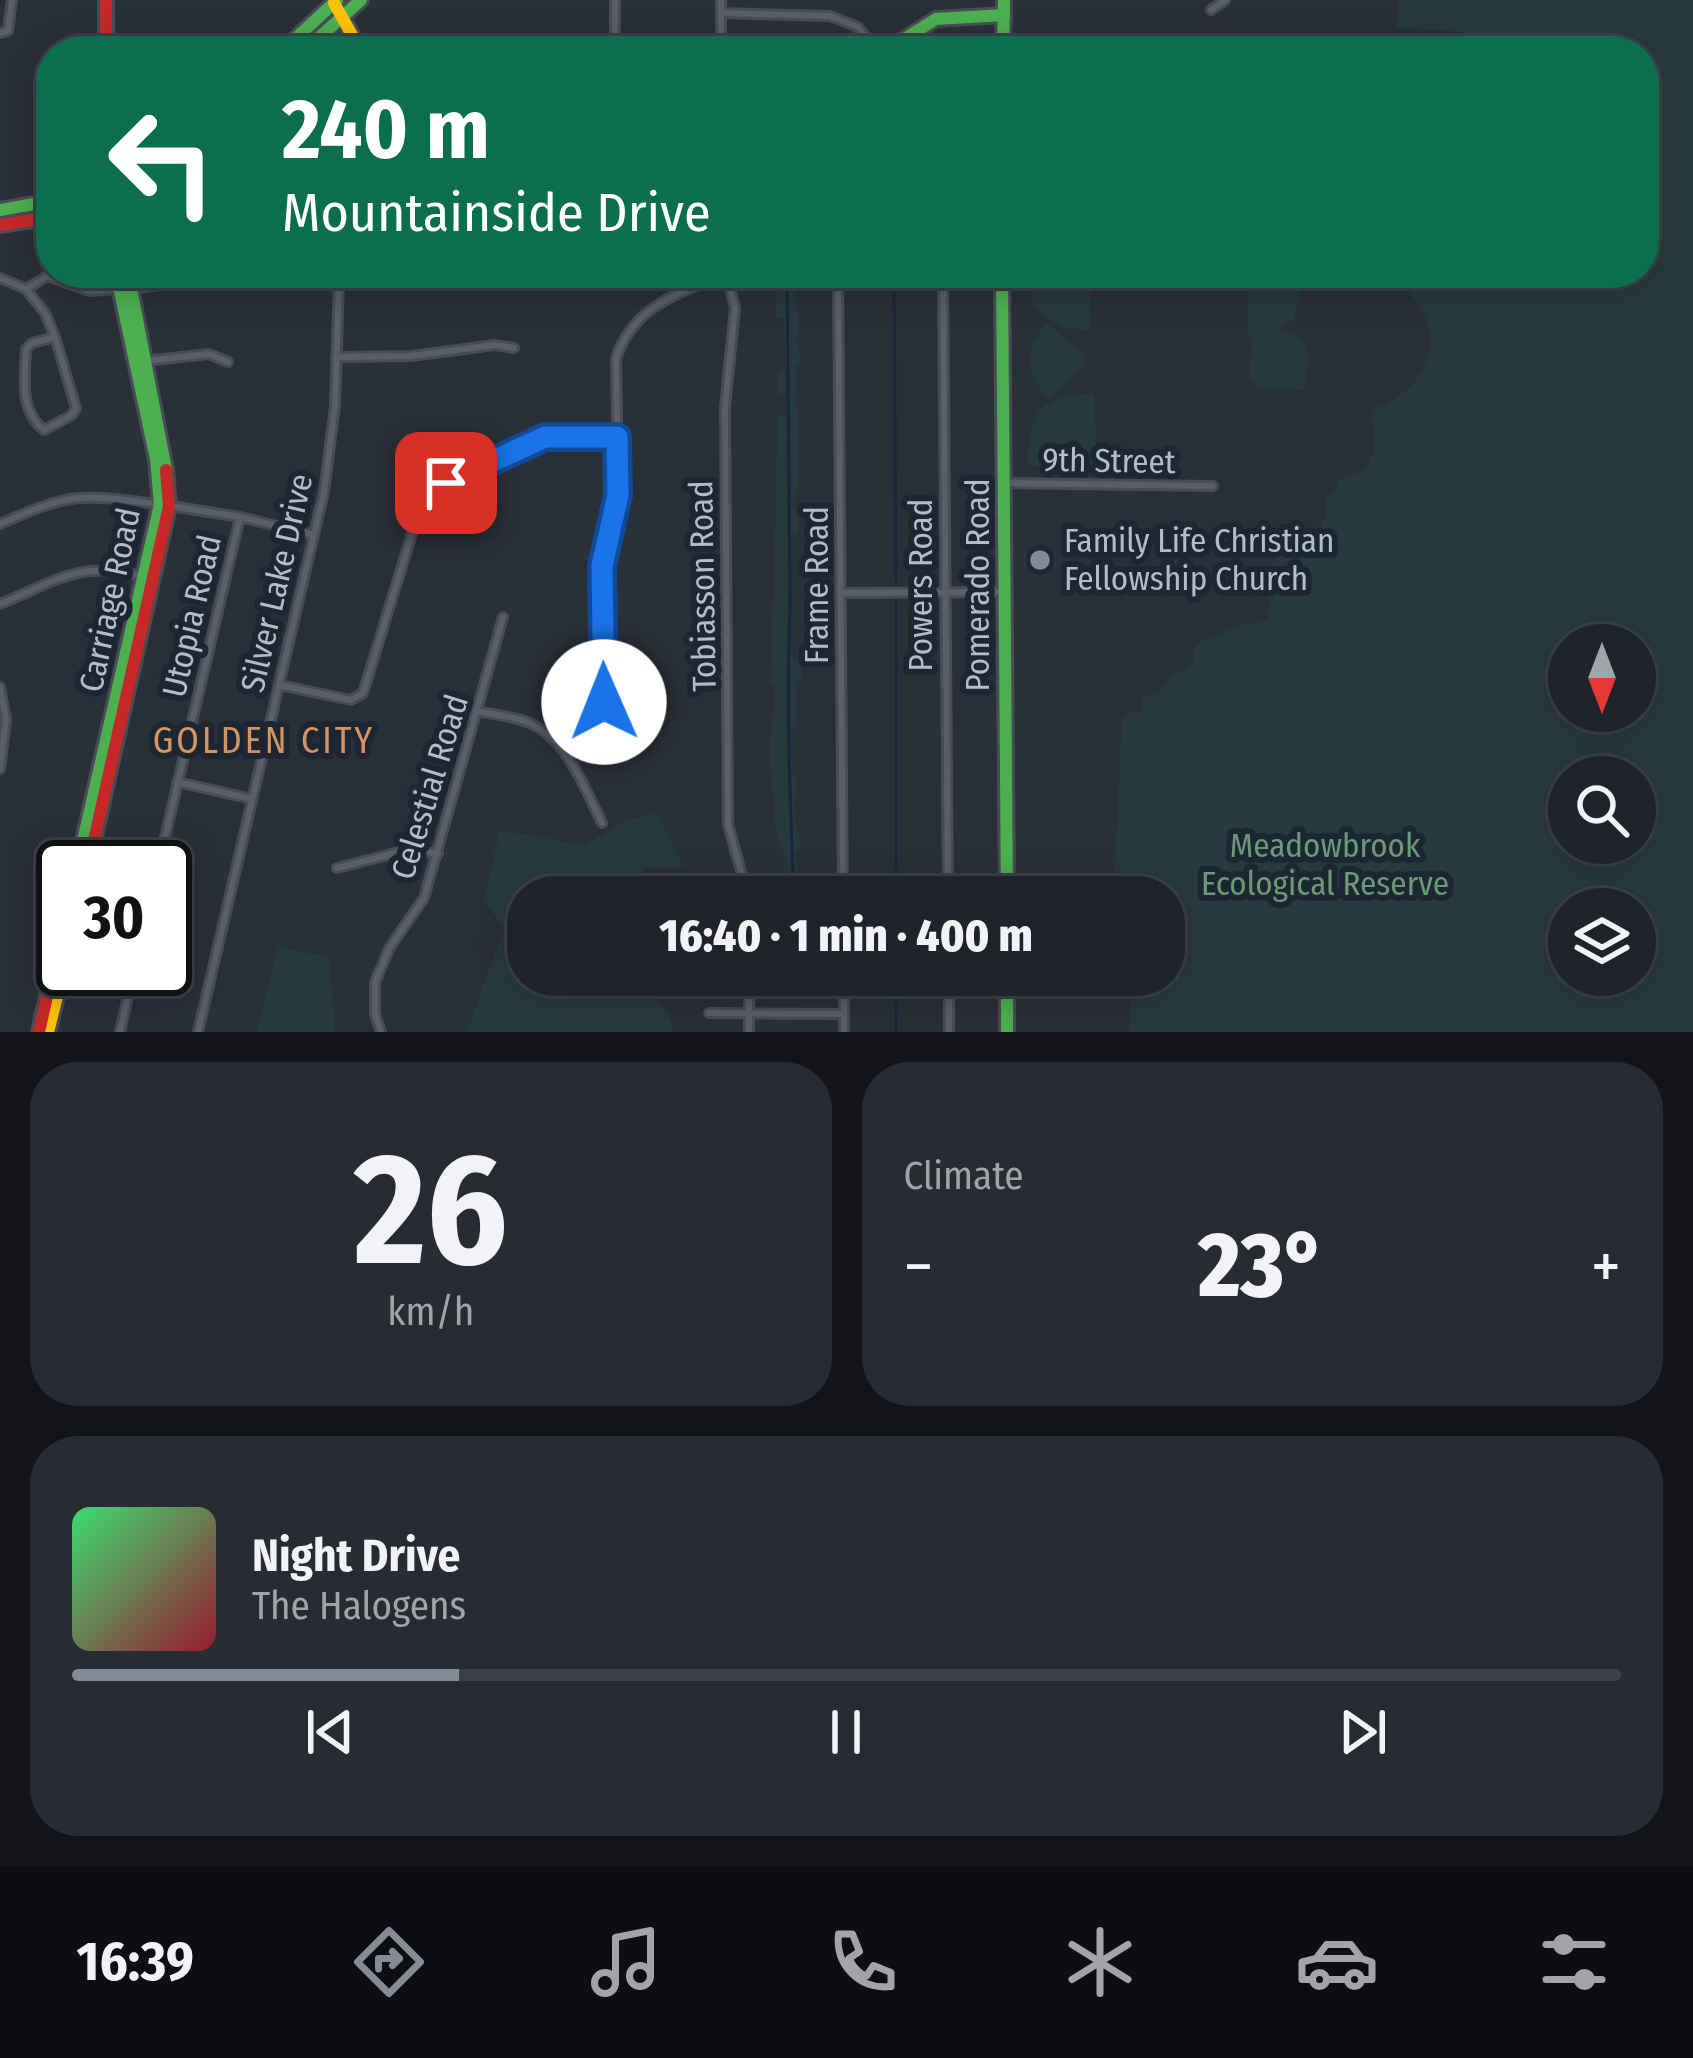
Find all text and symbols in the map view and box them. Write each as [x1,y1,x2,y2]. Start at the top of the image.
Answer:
text: 240 m [282,79,490,180]
icon: left [84,84,240,240]
text: Mountainside Drive [282,181,711,245]
pin [395,432,497,534]
street label: 9th Street [1042,440,1176,482]
icon: arrive [413,450,479,516]
street label: Silver Lake Drive [232,470,322,696]
street label: Pomerado Road [958,478,998,692]
street label: Tobiasson Road [681,480,725,692]
street label: Powers Road [901,499,941,671]
street label: Carriage Road [71,504,149,696]
street label: Frame Road [797,506,837,664]
place label: Family Life Christian Fellowship Church [1064,521,1334,599]
street label: Utopia Road [154,531,230,701]
marker: Family Life Christian Fellowship Church [1027,547,1053,573]
north arrow [1548,624,1656,732]
map controls [1548,624,1656,996]
position arrow [541,639,667,765]
street label: Celestial Road [383,690,477,884]
district label: GOLDEN CITY [153,719,375,763]
button: search [1548,756,1656,864]
park label: Meadowbrook Ecological Reserve [1201,826,1449,904]
speed limit sign: 30 [36,840,192,996]
button: layers [1548,888,1656,996]
text: 16:40 · 1 min · 400 m [659,909,1033,963]
text: 26 [354,1117,508,1304]
text: Climate [904,1153,1024,1199]
text: 23° [1198,1212,1326,1320]
text: − [904,1227,933,1306]
text: + [1591,1227,1621,1306]
text: km/h [387,1289,474,1335]
text: Night Drive [252,1529,460,1583]
text: The Halogens [252,1583,466,1629]
icon: previous [297,1699,363,1765]
icon: pause [813,1699,879,1765]
icon: next [1330,1699,1396,1765]
icon: directions [347,1920,431,2004]
icon: music [584,1920,668,2004]
icon: phone [821,1920,905,2004]
icon: climate [1058,1920,1142,2004]
icon: car [1295,1920,1379,2004]
icon: filters [1532,1920,1616,2004]
text: 16:39 [77,1930,194,1994]

